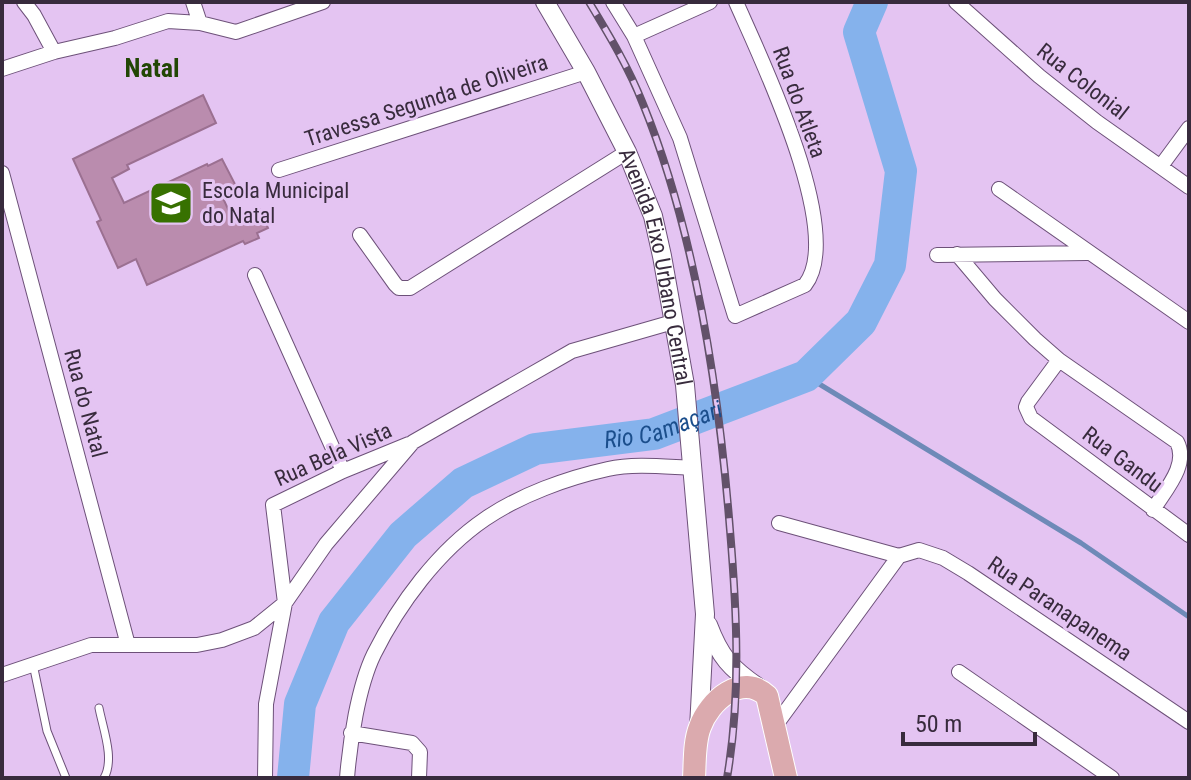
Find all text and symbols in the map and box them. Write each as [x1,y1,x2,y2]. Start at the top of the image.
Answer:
street label: Rua Colonial [1032,38,1133,125]
street label: Rua do Atleta [768,43,831,161]
street label: Travessa Segunda de Oliveira [302,49,551,152]
district label: Natal [125,53,179,83]
street label: Avenida Eixo Urbano Central [614,144,697,387]
place label: Escola Municipal do Natal [202,178,349,228]
school or university icon: Escola Municipal do Natal [147,179,195,227]
street label: Rua do Natal [59,346,112,460]
water label: Rio Camaçari [602,395,727,454]
street label: Rua Bela Vista [271,418,396,491]
street label: Rua Gandu [1078,421,1168,498]
street label: Rua Paranapanema [983,551,1136,666]
scale bar [903,696,1035,746]
text: 50 m [915,710,962,738]

